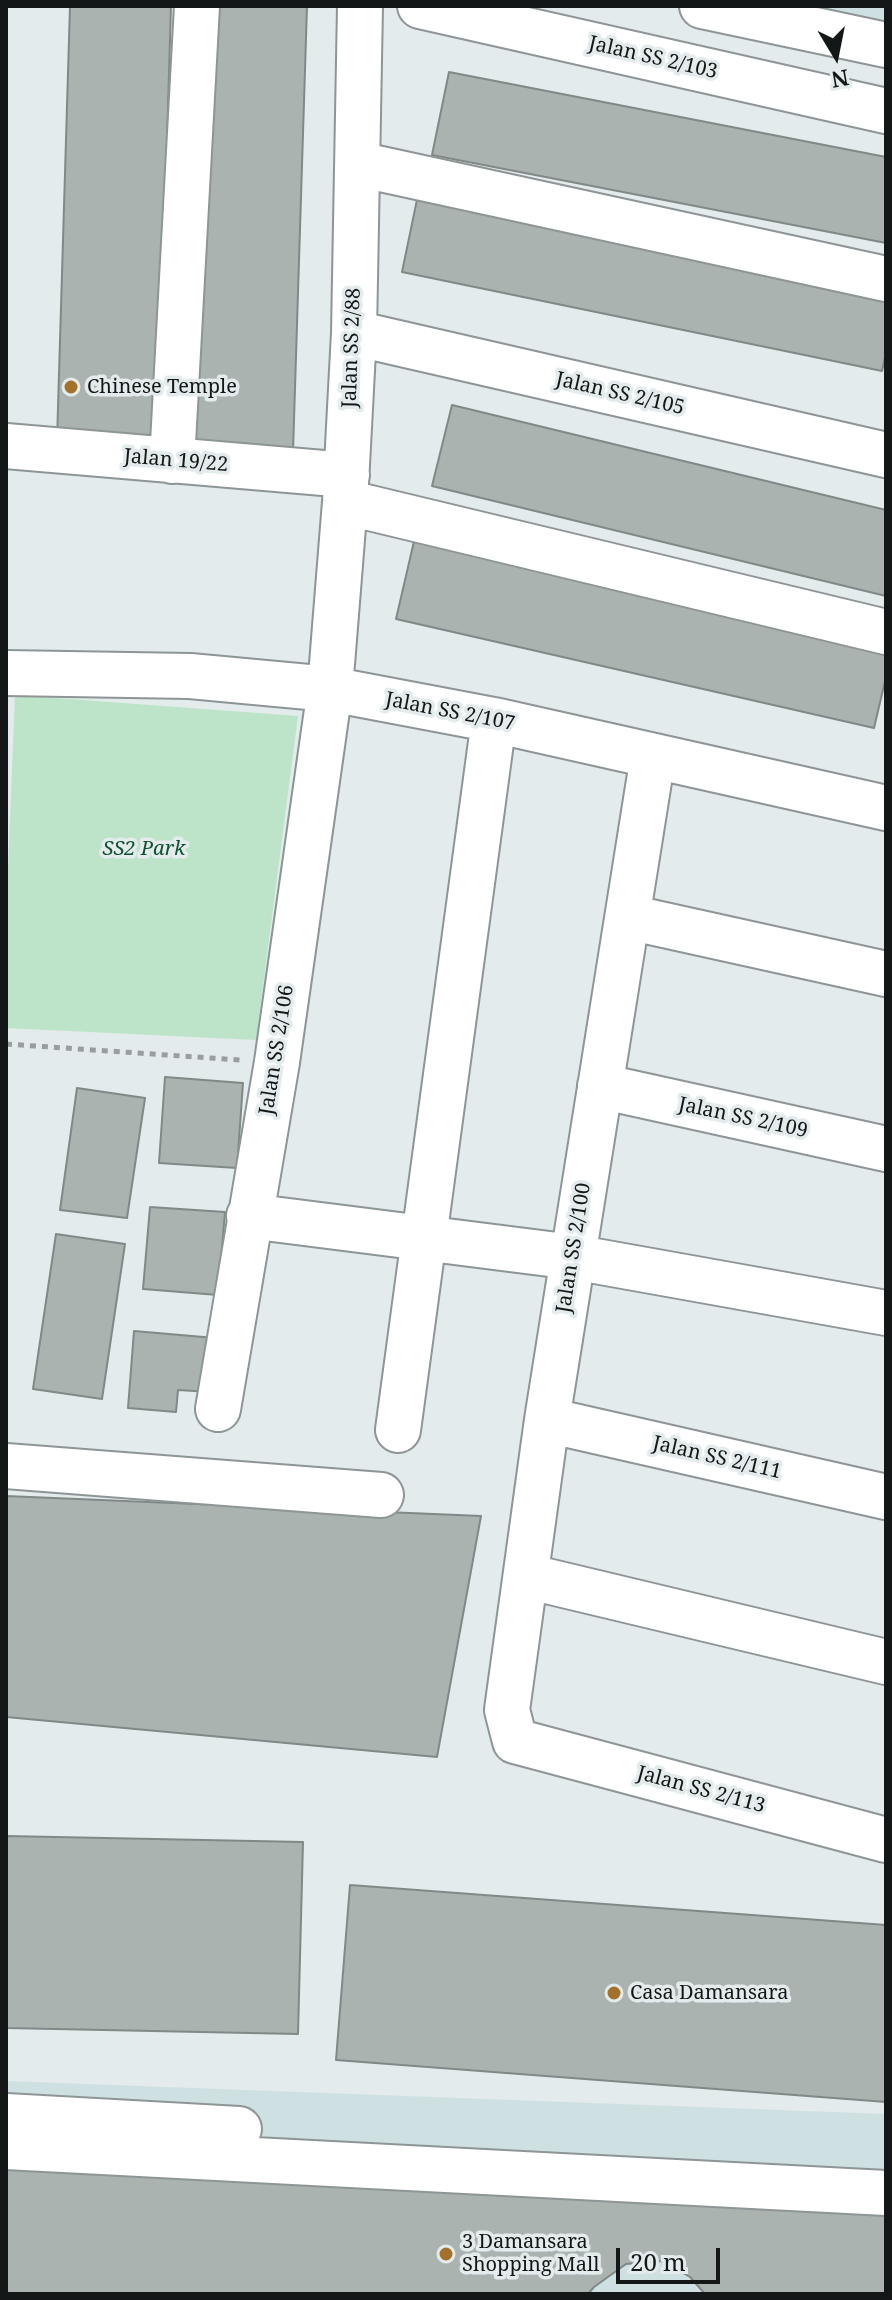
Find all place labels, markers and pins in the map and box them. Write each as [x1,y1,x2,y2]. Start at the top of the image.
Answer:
place label: Chinese Temple [87,375,237,399]
marker: Chinese Temple [62,378,80,396]
place label: Casa Damansara [630,1981,788,2005]
marker: Casa Damansara [605,1984,623,2002]
place label: 3 Damansara Shopping Mall [462,2230,599,2277]
marker: 3 Damansara Shopping Mall [437,2245,455,2263]

